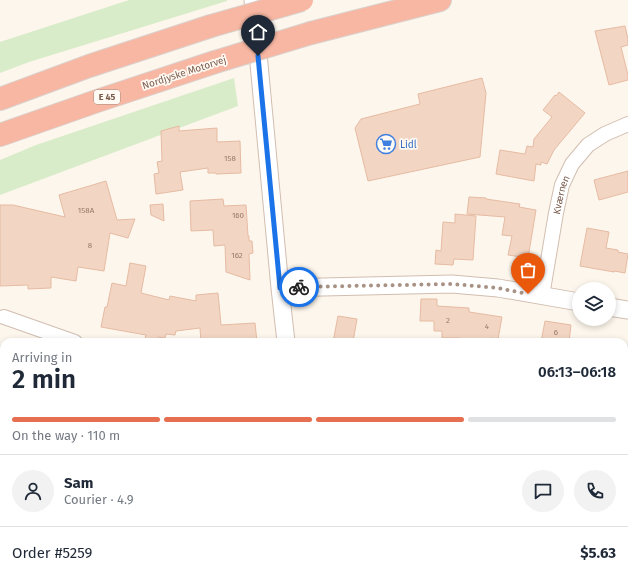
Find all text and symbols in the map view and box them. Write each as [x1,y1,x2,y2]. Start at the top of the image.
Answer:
pin [241,15,275,56]
icon: home [247,21,269,43]
street label: Nordjyske Motorvej [141,54,228,92]
road number: E 45 [94,90,120,104]
supermarket icon: Lidl [375,133,397,155]
place label: Lidl [400,139,417,151]
house number: 158 [224,154,237,163]
street label: Kværnen [551,174,573,216]
house number: 158A [78,206,95,215]
house number: 160 [232,211,245,220]
house number: 8 [88,241,93,250]
house number: 162 [231,251,243,260]
pin [511,253,545,294]
icon: bag [517,259,539,281]
courier [279,267,319,307]
icon: bike [288,276,310,298]
map controls [572,282,616,326]
button: layers [572,282,616,326]
house number: 2 [446,316,450,325]
house number: 4 [485,322,490,331]
house number: 6 [554,328,558,337]
text: Arriving in [12,350,72,365]
text: 06:13–06:18 [538,363,616,381]
text: 2 min [12,364,76,395]
text: On the way · 110 m [12,428,120,443]
button: person [12,470,54,512]
button: chat [522,470,564,512]
button: phone [574,470,616,512]
text: Sam [64,474,93,492]
text: Courier · 4.9 [64,492,134,507]
text: Order #5259 [12,544,92,562]
text: $5.63 [580,544,616,562]

